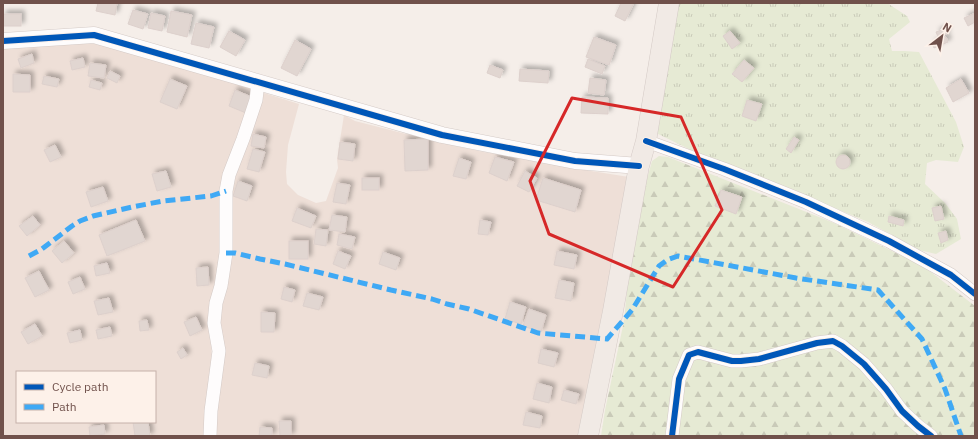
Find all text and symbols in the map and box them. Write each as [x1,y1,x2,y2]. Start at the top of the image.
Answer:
north arrow [922,16,962,56]
text: N [940,19,954,35]
legend [16,371,156,423]
text: Cycle path [52,379,109,394]
text: Path [52,399,77,414]

